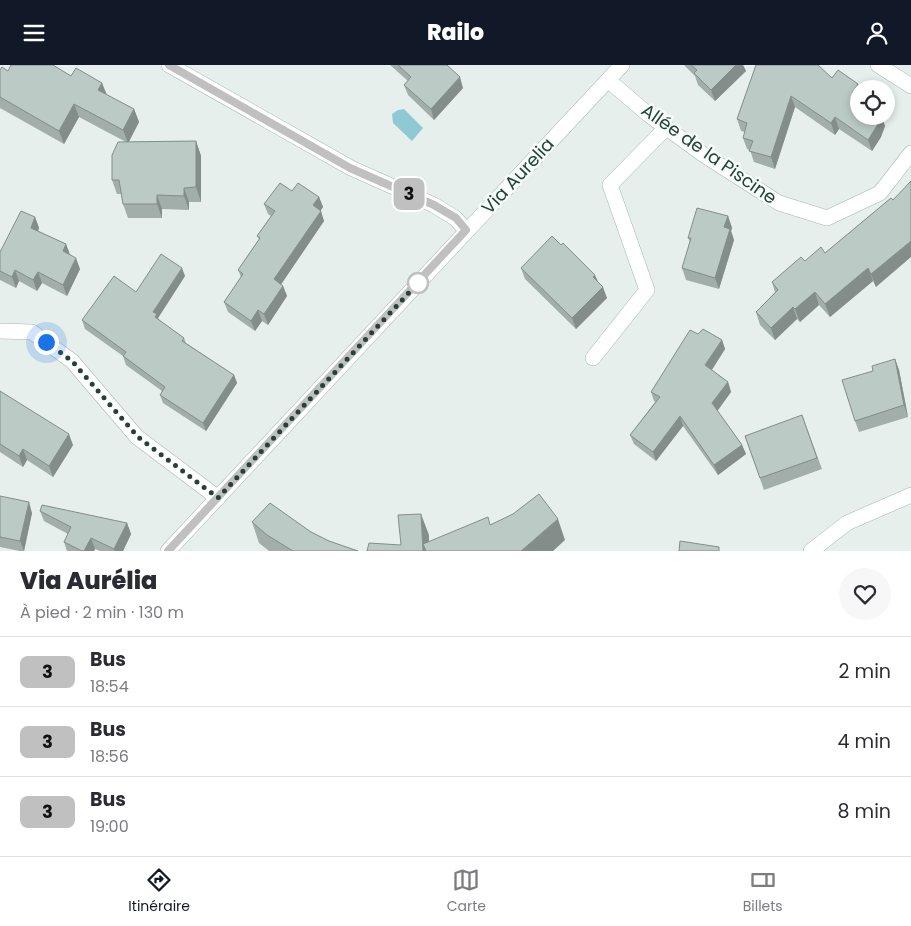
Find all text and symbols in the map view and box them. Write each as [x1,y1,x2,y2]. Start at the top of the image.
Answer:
text: Railo [427,17,484,48]
icon: menu [20,19,48,47]
icon: person [863,19,891,47]
map controls [850,80,895,125]
button: locate [850,80,895,125]
street label: Allée de la Piscine [637,97,782,210]
street label: Via Aurelia [476,132,560,219]
line badge: 3 [393,178,425,210]
text: 3 [404,181,414,206]
unlabelled marker [407,272,429,294]
your location [34,330,59,355]
text: Via Aurélia [20,564,157,597]
button: heart [839,568,891,620]
text: À pied · 2 min · 130 m [20,601,184,624]
text: Bus [90,646,126,673]
text: 2 min [839,658,891,685]
text: 3 [42,659,53,684]
text: 18:54 [90,675,129,698]
text: Bus [90,716,126,743]
text: 4 min [838,728,891,755]
text: 3 [42,729,53,754]
text: 18:56 [90,745,129,768]
text: Bus [90,786,126,813]
text: 8 min [838,798,891,825]
text: 3 [42,799,53,824]
text: 19:00 [90,815,129,838]
tab: Itinéraire [128,866,190,917]
tab: Carte [447,866,486,917]
tab: Billets [743,866,783,917]

